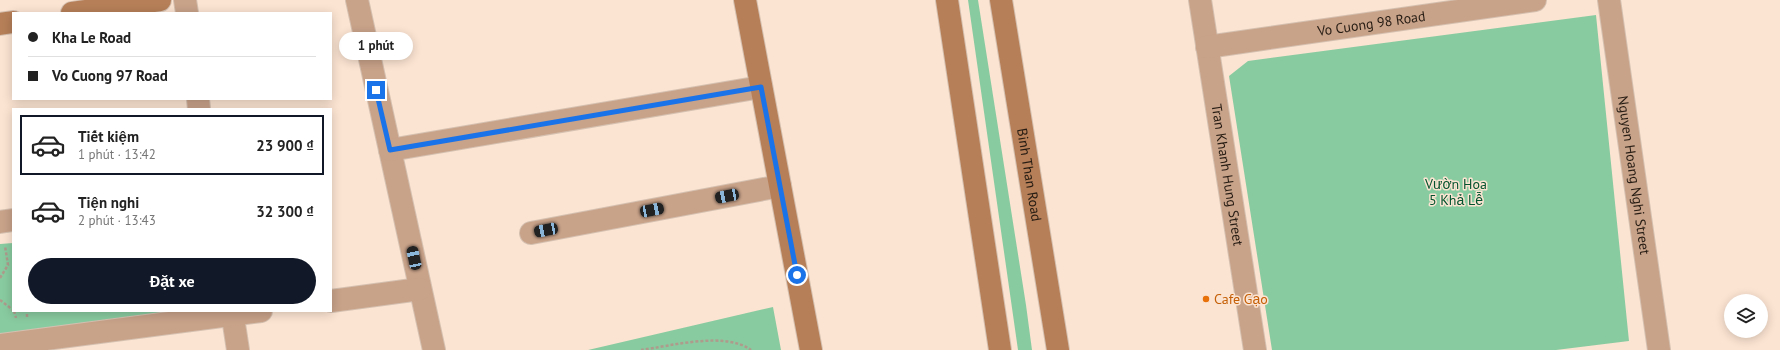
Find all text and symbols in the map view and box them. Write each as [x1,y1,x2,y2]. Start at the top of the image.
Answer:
street label: Vo Cuong 98 Road [1315,7,1427,40]
text: Kha Le Road [52,28,131,47]
callout: 1 phút [339,32,413,60]
text: 1 phút [358,37,394,54]
text: Vo Cuong 97 Road [52,66,168,85]
route end [367,81,385,99]
street label: Nguyen Hoang Nghi Street [1614,95,1654,256]
street label: Tran Khanh Hung Street [1207,103,1248,247]
icon: car [30,127,66,163]
text: Tiết kiệm [78,127,139,146]
street label: Binh Than Road [1013,127,1046,223]
text: 23 900 ₫ [256,136,314,155]
text: 1 phút · 13:42 [78,146,156,163]
park label: Vườn Hoa 5 Khả Lễ [1424,175,1487,209]
car [714,188,740,204]
icon: car [30,193,66,229]
text: Tiện nghi [78,193,139,212]
text: 32 300 ₫ [256,202,314,221]
car [639,202,665,218]
text: 2 phút · 13:43 [78,212,156,229]
car [533,222,559,238]
car [406,245,422,271]
button: Đặt xe [28,258,316,304]
route start [788,266,806,284]
place label: Cafe Gạo [1214,290,1268,308]
marker: Cafe Gạo [1201,294,1211,304]
map controls [1724,294,1768,338]
button: layers [1724,294,1768,338]

